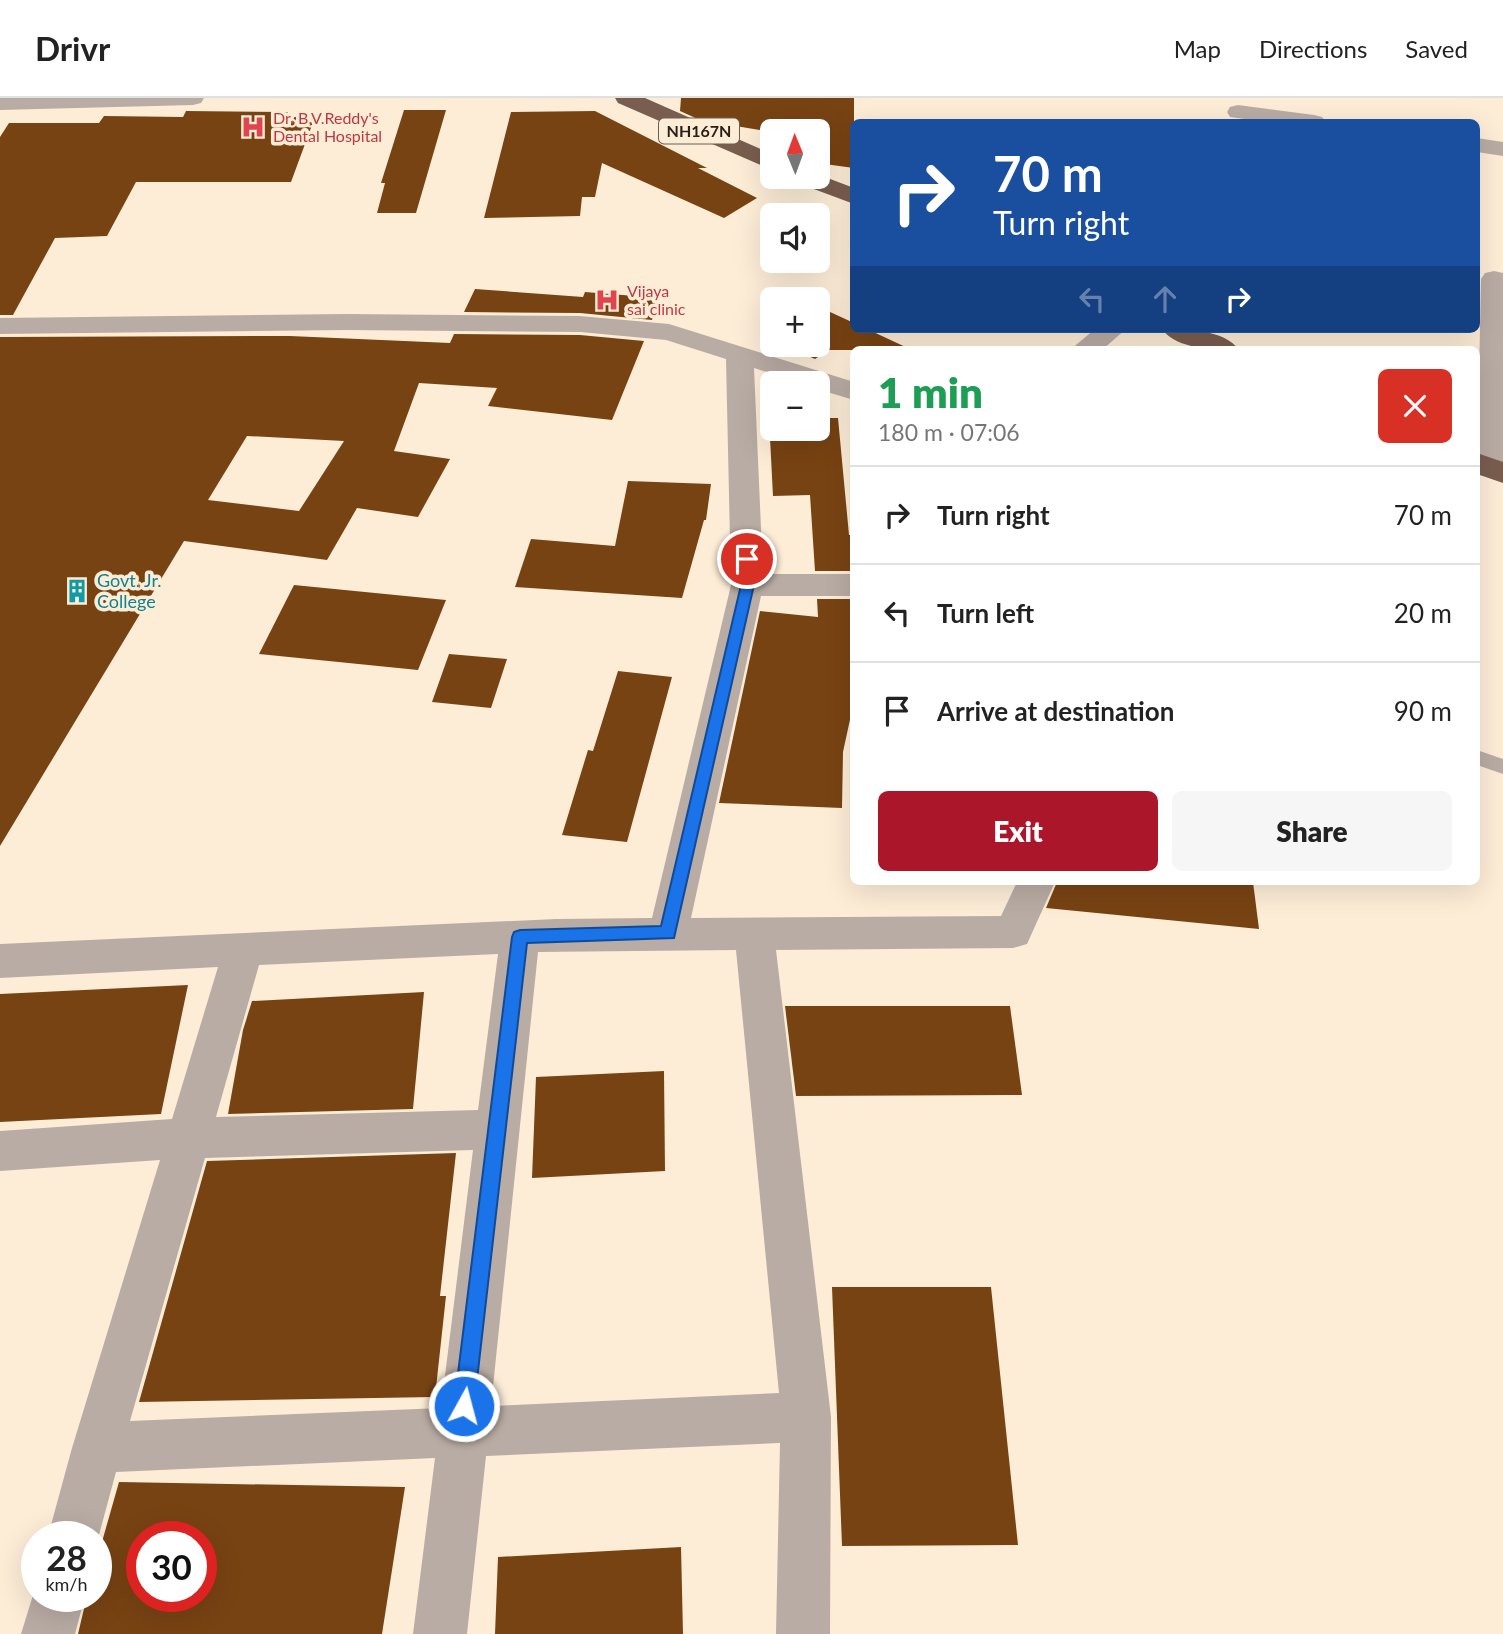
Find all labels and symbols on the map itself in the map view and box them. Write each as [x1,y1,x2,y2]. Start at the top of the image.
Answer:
place label: Dr. B.V.Reddy's Dental Hospital [273,108,382,145]
hospital icon: Dr. B.V.Reddy's Dental Hospital [239,113,267,141]
road number: NH167N [659,118,739,144]
north arrow [760,119,830,189]
place label: Vijaya sai clinic [627,281,686,318]
hospital icon: Vijaya sai clinic [593,286,621,314]
pin [717,529,777,589]
place label: Govt. Jr. College [97,569,162,612]
building icon: Govt. Jr. College [63,577,91,605]
position arrow [427,1369,501,1443]
speed limit sign: 30 [126,1521,217,1612]

